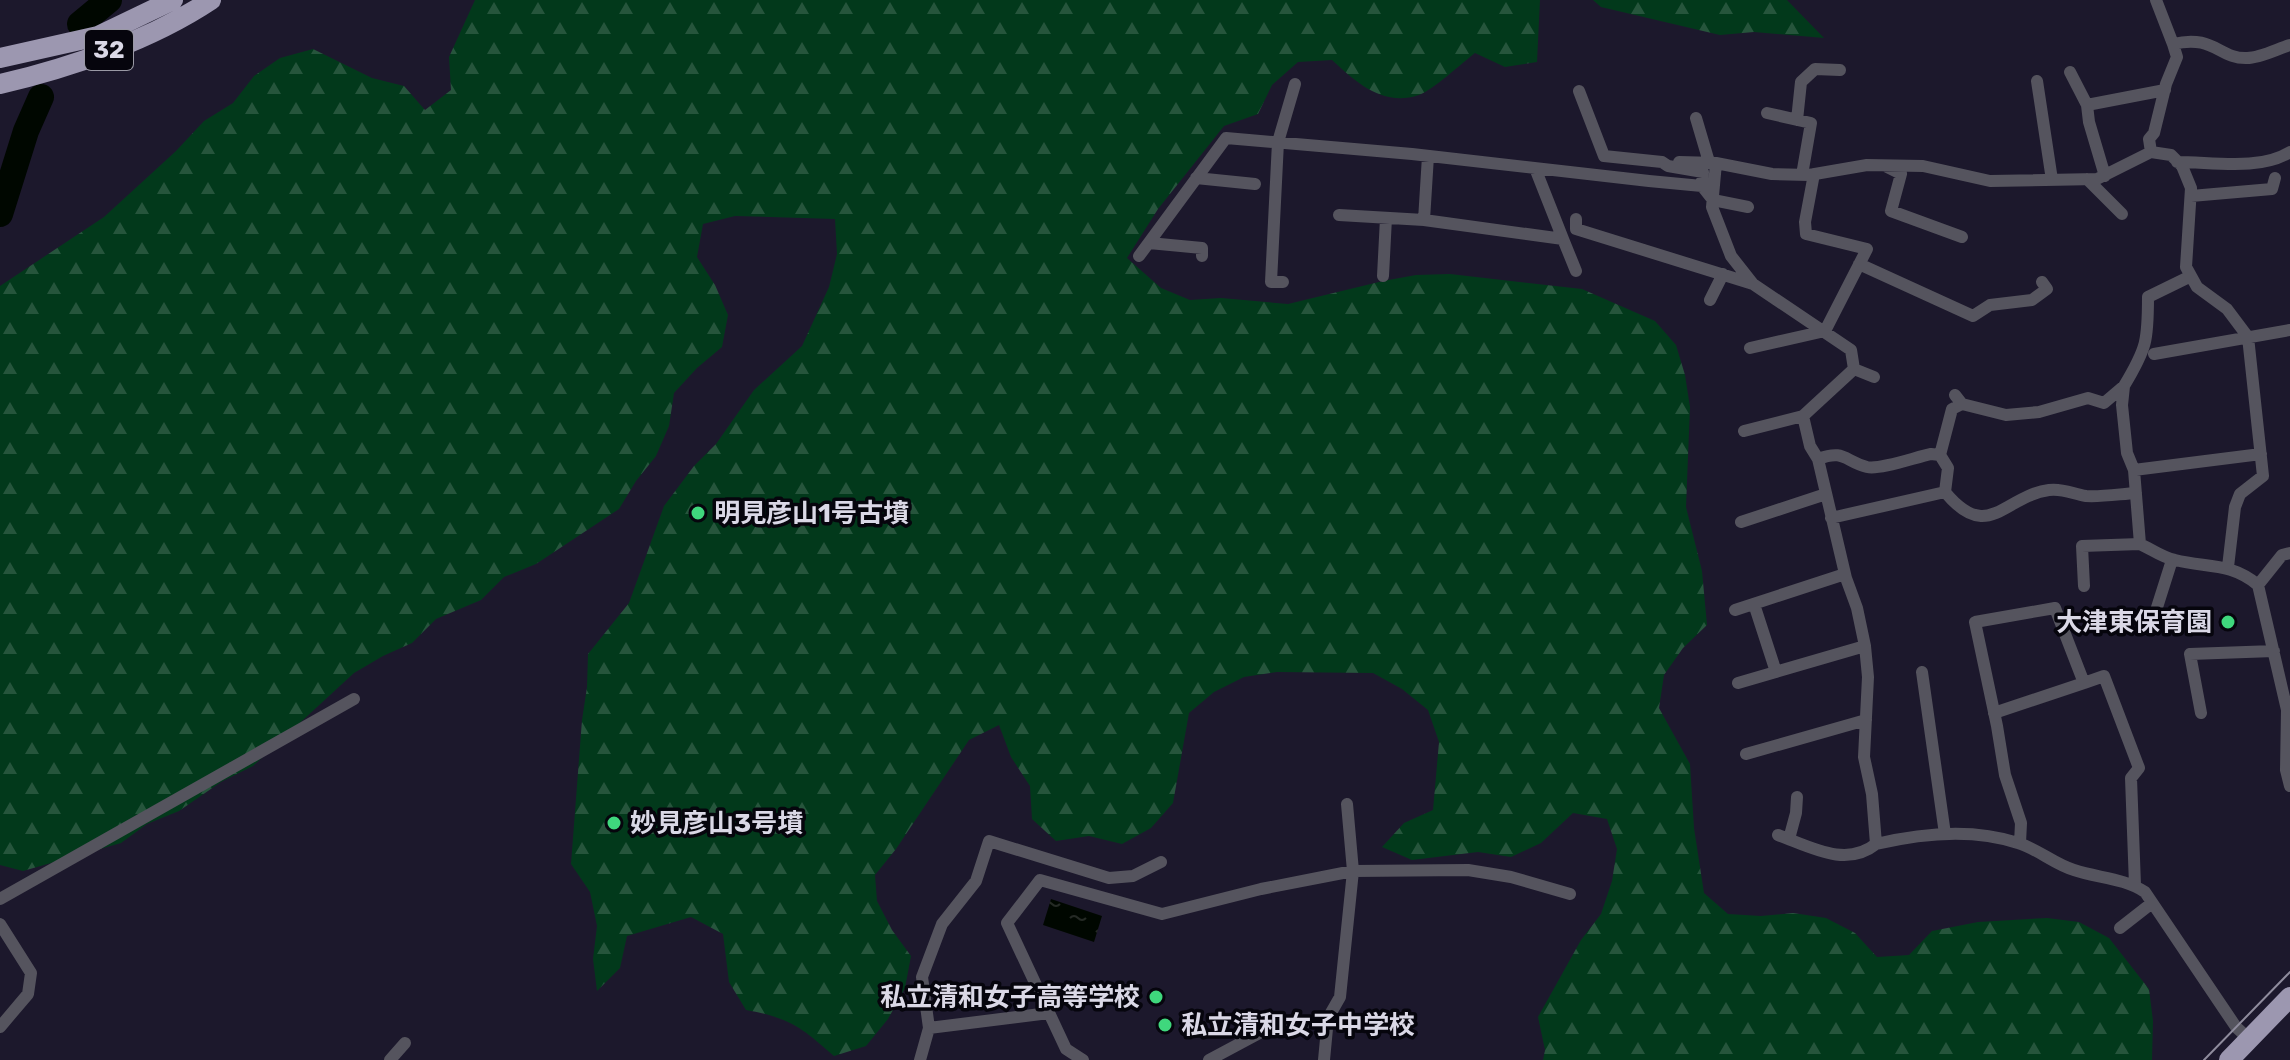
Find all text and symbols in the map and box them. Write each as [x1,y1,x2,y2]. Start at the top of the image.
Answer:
road number: 32 [85,30,133,70]
place label: 明見彦山1号古墳 [714,498,909,529]
marker: 明見彦山1号古墳 [689,504,707,522]
place label: 大津東保育園 [2056,607,2212,638]
marker: 大津東保育園 [2219,613,2237,631]
place label: 妙見彦山3号墳 [630,808,803,839]
marker: 妙見彦山3号墳 [605,814,623,832]
place label: 私立清和女子高等学校 [880,982,1140,1013]
marker: 私立清和女子高等学校 [1147,988,1165,1006]
place label: 私立清和女子中学校 [1181,1010,1415,1041]
marker: 私立清和女子中学校 [1156,1016,1174,1034]

